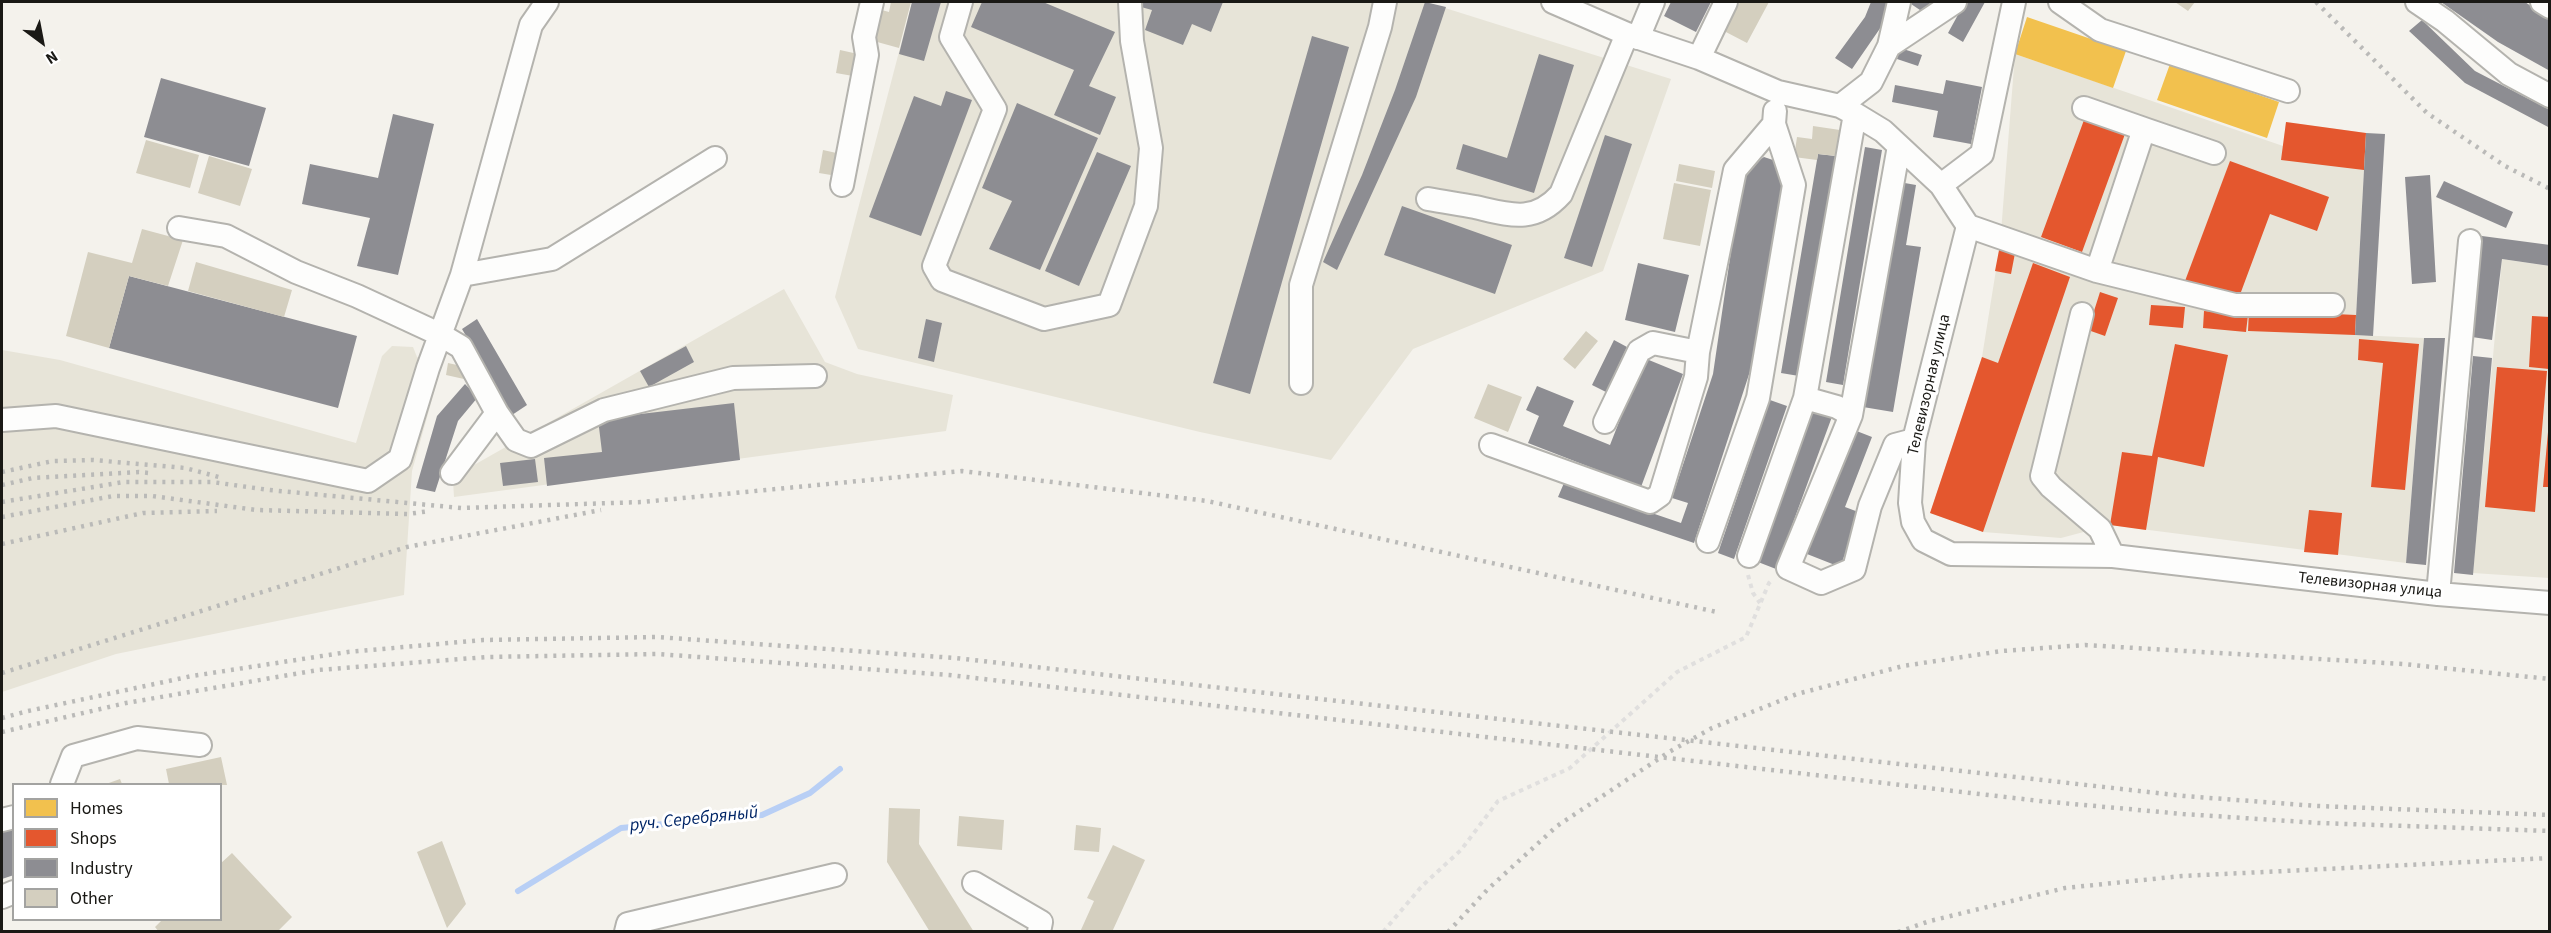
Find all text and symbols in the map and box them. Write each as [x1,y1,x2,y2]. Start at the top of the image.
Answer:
north arrow [12,12,72,72]
text: N [41,45,62,69]
street label: Телевизорная улица [1904,313,1956,457]
street label: Телевизорная улица [2297,569,2443,603]
legend [12,783,222,921]
text: Homes [70,796,123,821]
water label: руч. Серебряный [629,803,759,837]
text: Shops [70,826,117,851]
text: Industry [70,856,133,881]
text: Other [70,886,113,911]

